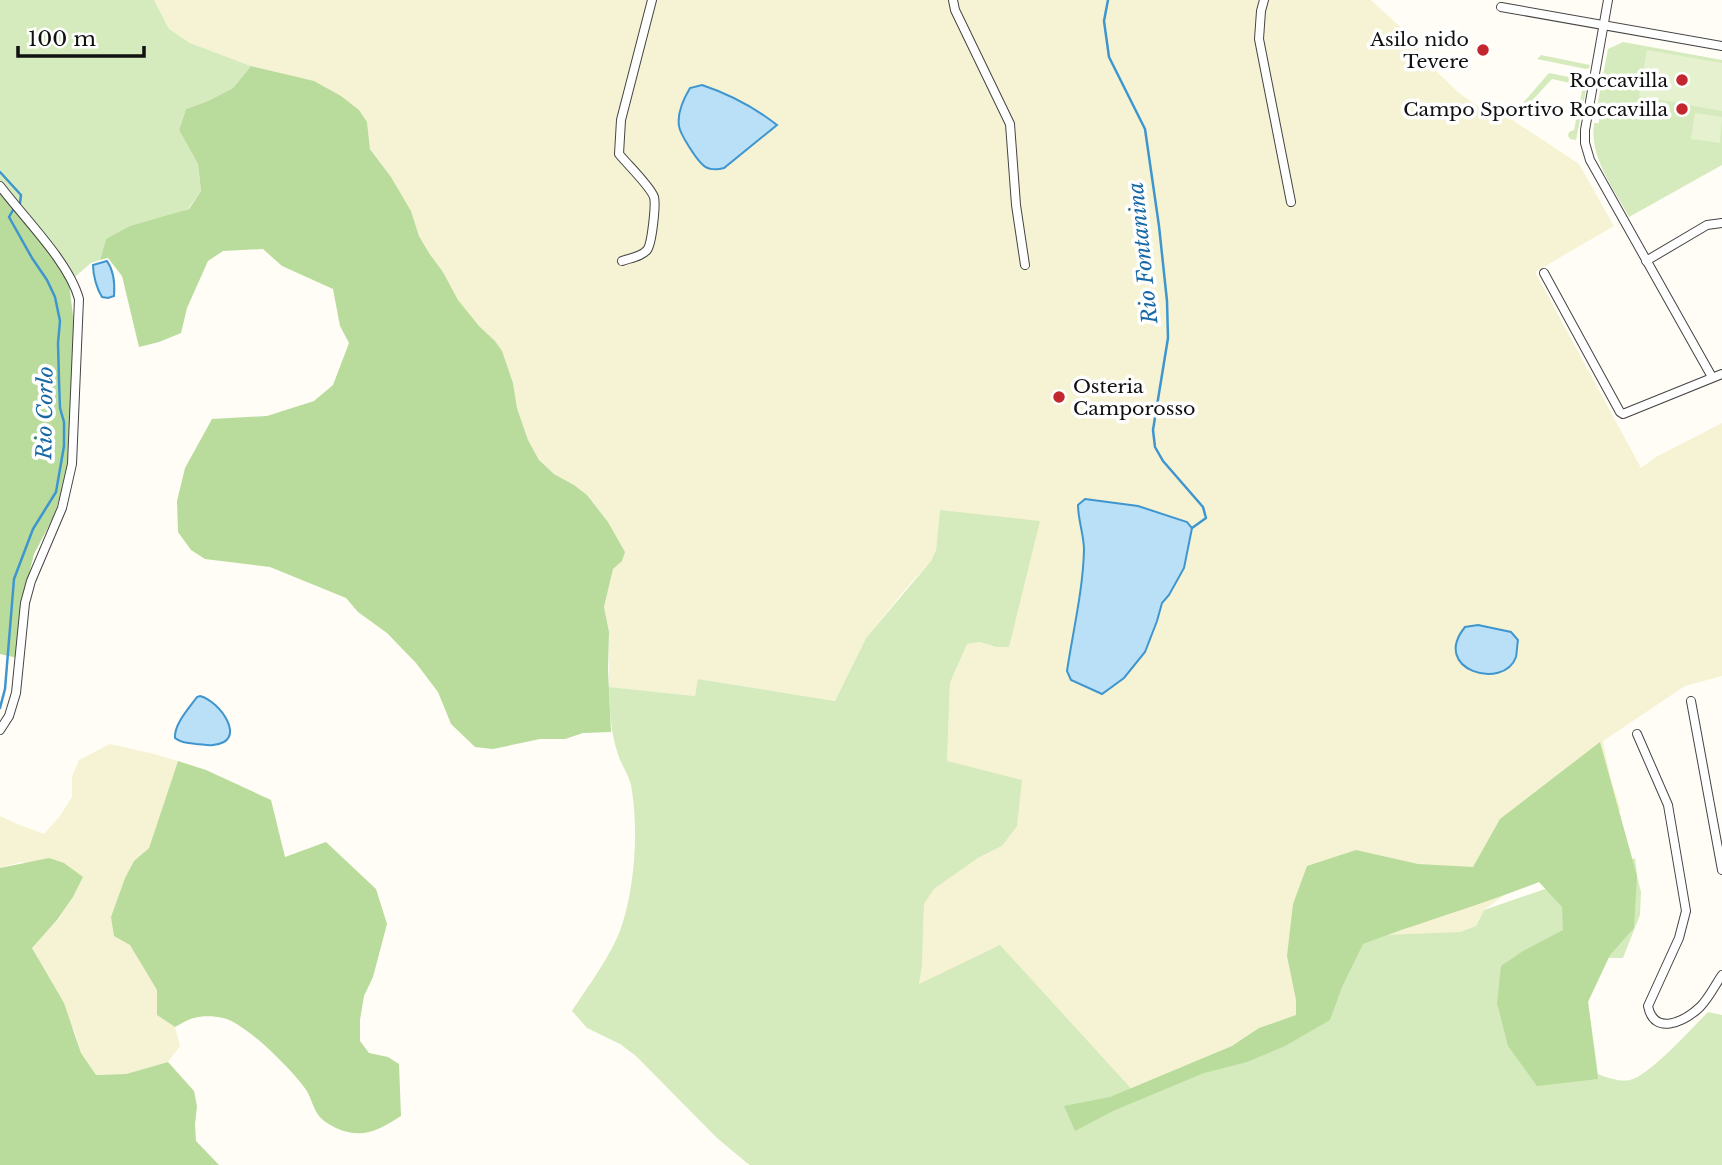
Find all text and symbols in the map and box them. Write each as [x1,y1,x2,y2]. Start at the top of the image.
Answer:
scale bar [18,14,144,58]
text: 100 m [28,26,96,52]
place label: Asilo nido Tevere [1369,28,1469,73]
marker: Asilo nido Tevere [1475,42,1491,58]
place label: Roccavilla [1569,69,1668,92]
marker: Roccavilla [1674,72,1690,88]
place label: Campo Sportivo Roccavilla [1403,98,1668,121]
marker: Campo Sportivo Roccavilla [1674,101,1690,117]
water label: Rio Fontanina [1123,181,1163,326]
water label: Rio Corlo [31,366,59,461]
place label: Osteria Camporosso [1073,375,1195,420]
marker: Osteria Camporosso [1051,389,1067,405]

